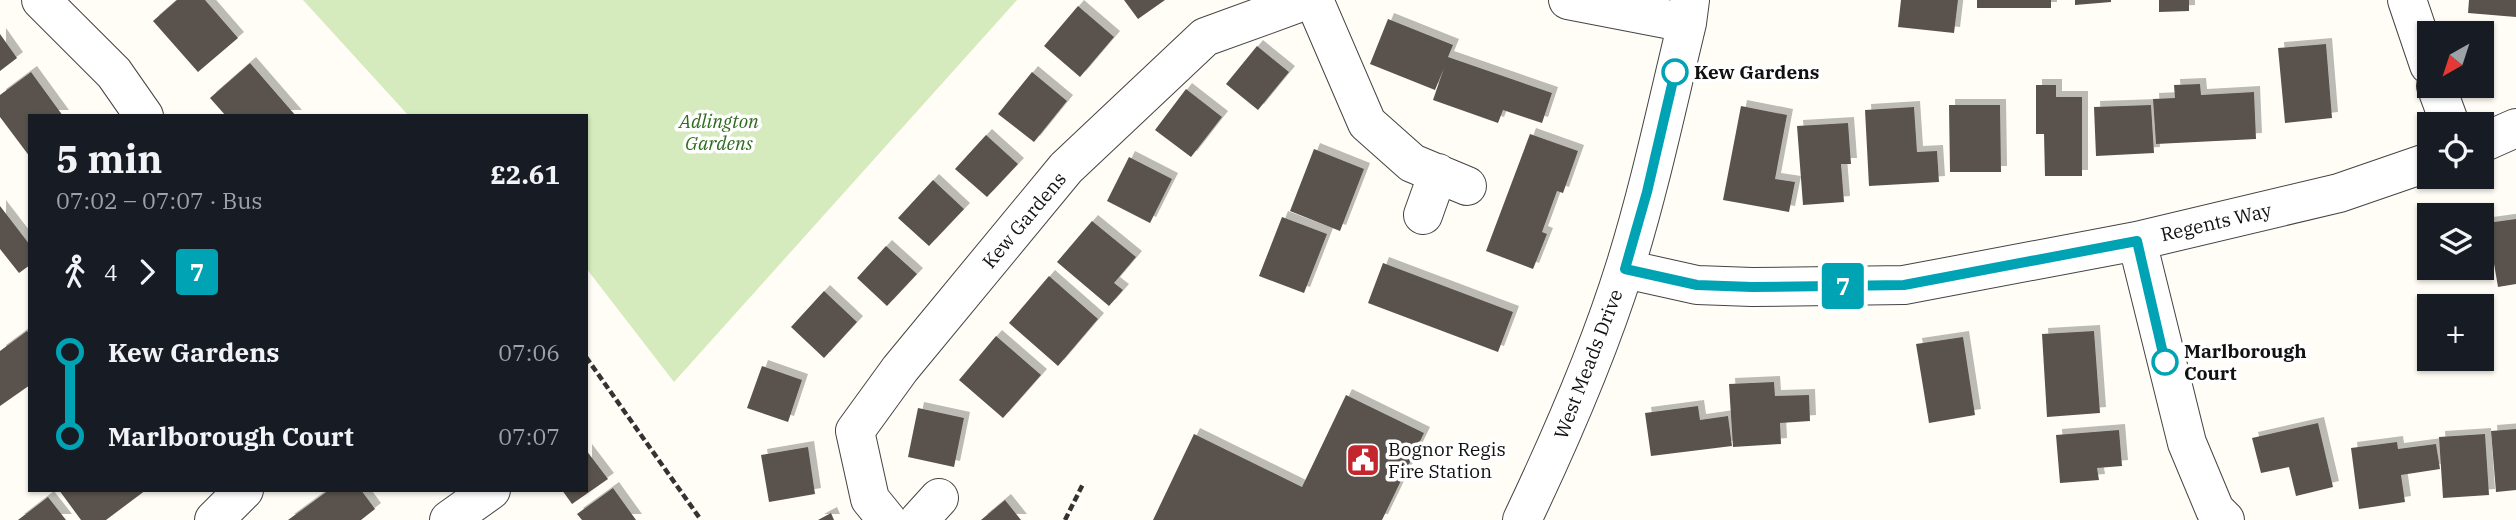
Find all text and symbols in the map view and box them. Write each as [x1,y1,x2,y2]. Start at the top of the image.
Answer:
north arrow [2417,21,2494,98]
map controls [2417,21,2494,371]
marker: Kew Gardens [1662,59,1688,85]
place label: Kew Gardens [1694,60,1819,84]
park label: Adlington Gardens [677,109,759,155]
button: locate [2417,112,2494,189]
text: 5 min [56,134,162,183]
text: £2.61 [490,157,560,191]
street label: Kew Gardens [977,167,1071,273]
text: 07:02 – 07:07 · Bus [56,185,263,215]
street label: Regents Way [2158,197,2275,246]
button: layers [2417,203,2494,280]
icon: walk [56,253,94,291]
icon: forward [128,253,166,291]
text: 7 [190,256,204,288]
text: 4 [104,257,118,287]
line badge: 7 [1820,263,1866,309]
text: 7 [1836,270,1850,302]
street label: West Meads Drive [1548,286,1628,442]
button: + [2417,294,2494,371]
text: Kew Gardens [108,335,280,369]
text: 07:06 [498,337,560,367]
place label: Marlborough Court [2184,339,2307,385]
marker: Marlborough Court [2152,349,2178,375]
text: Marlborough Court [108,419,354,453]
text: 07:07 [498,421,560,451]
place label: Bognor Regis Fire Station [1388,437,1506,483]
public building icon: Bognor Regis Fire Station [1344,441,1382,479]

